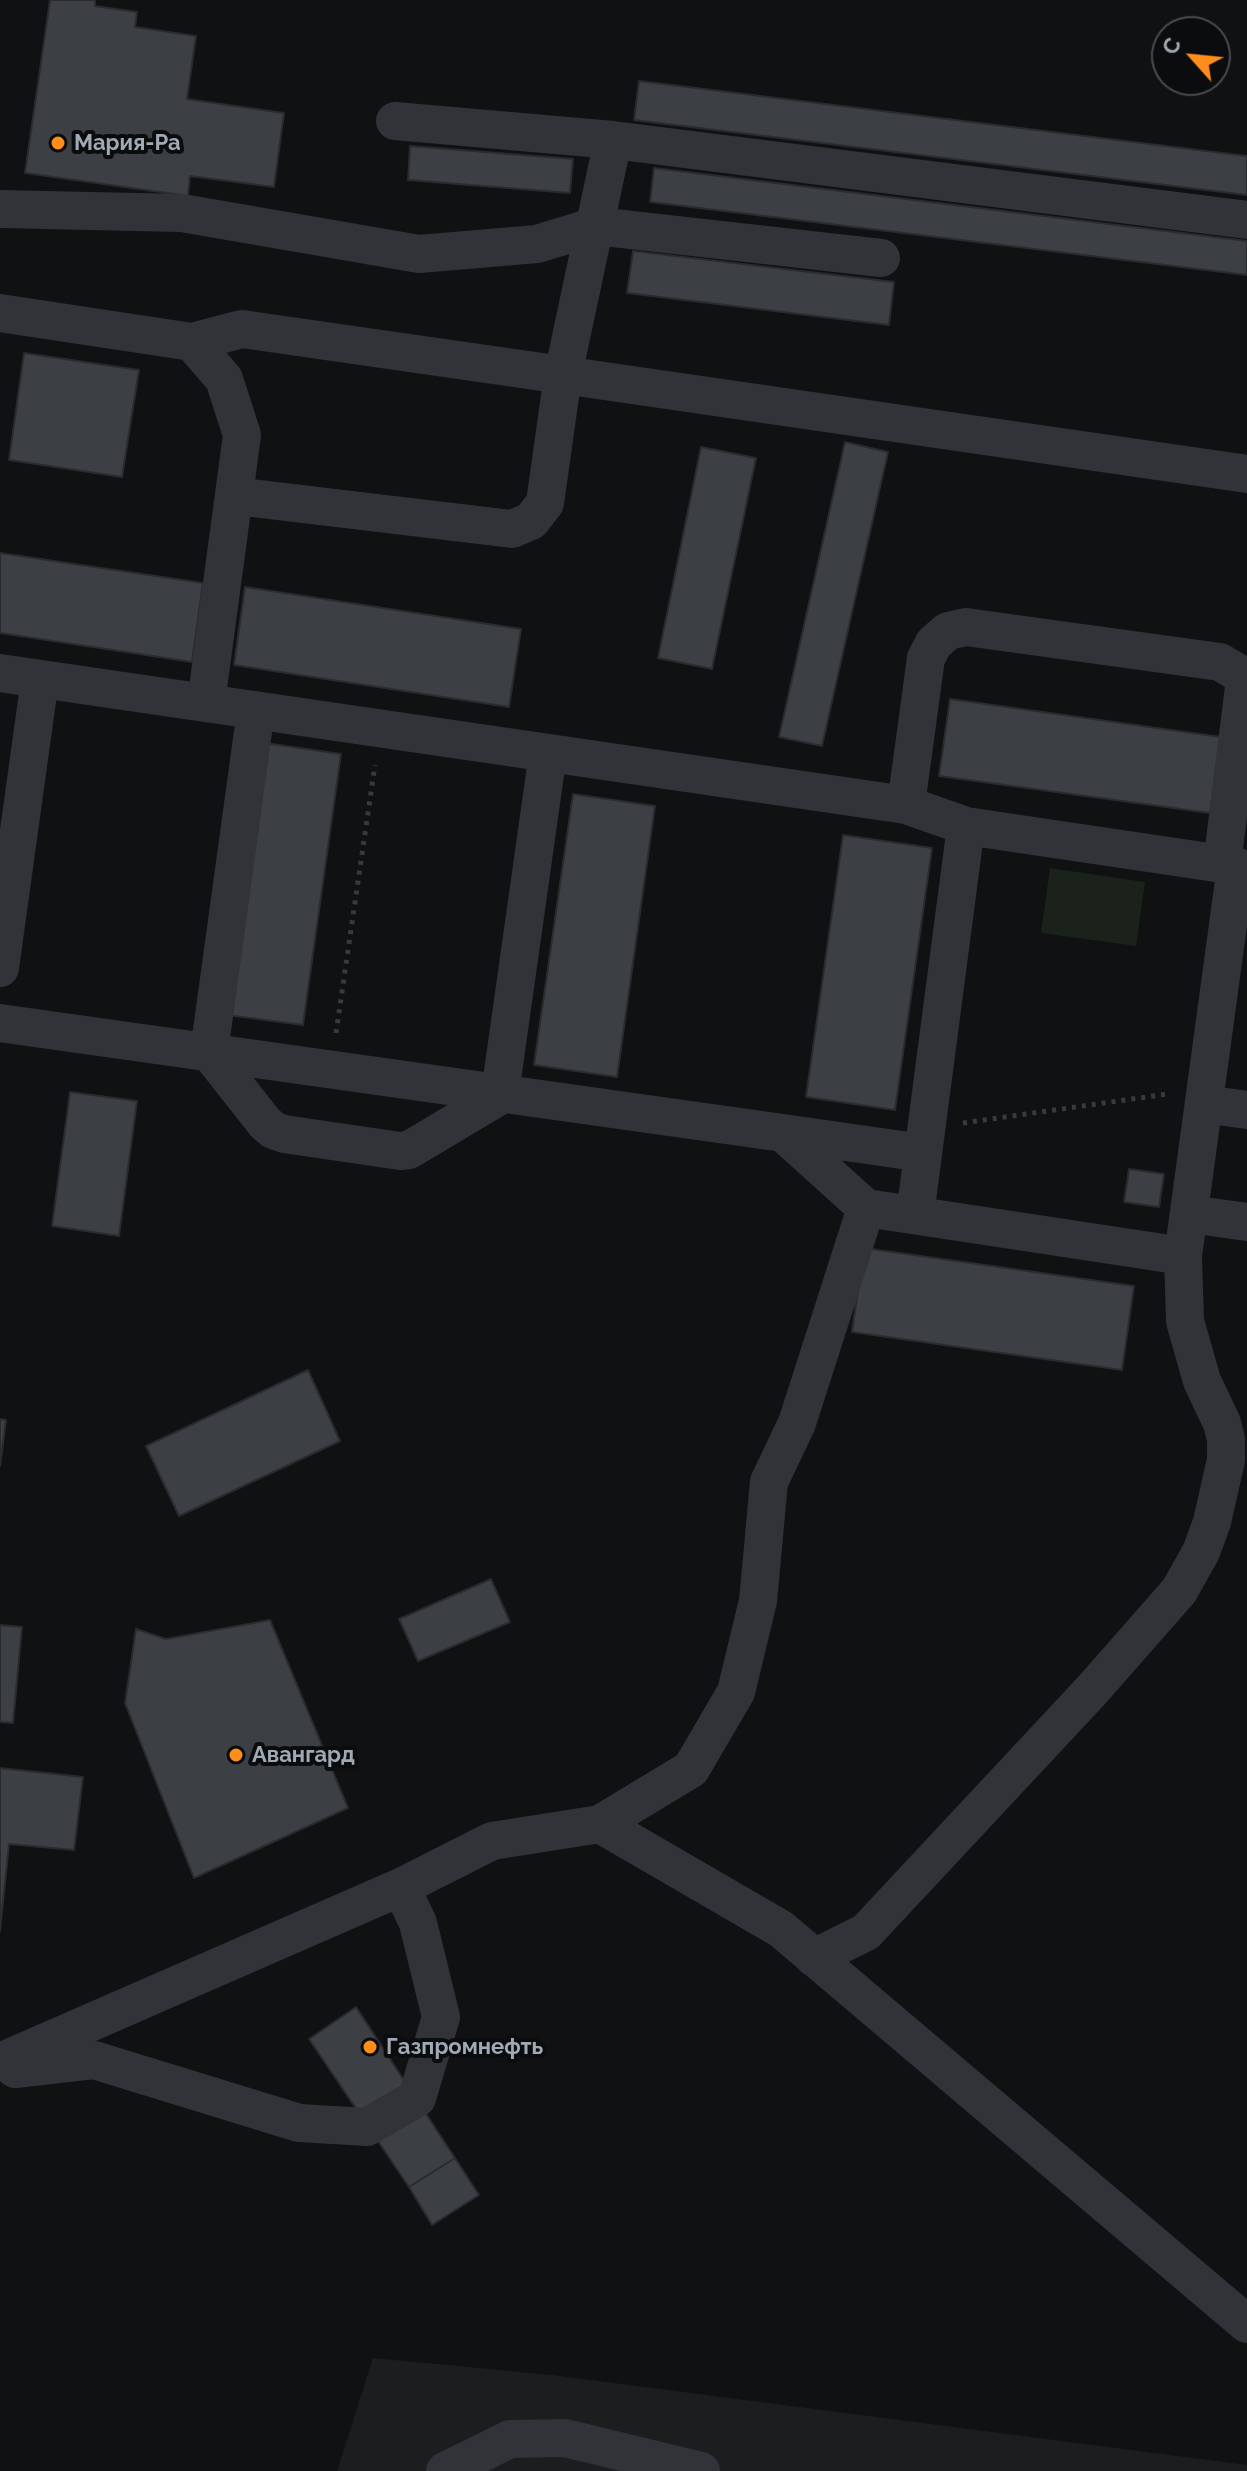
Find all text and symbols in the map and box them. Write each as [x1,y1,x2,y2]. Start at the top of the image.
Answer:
north arrow [1151,16,1231,96]
text: С [1156,33,1186,59]
place label: Мария-Ра [74,130,181,156]
marker: Мария-Ра [49,134,67,152]
place label: Авангард [252,1742,355,1768]
marker: Авангард [227,1746,245,1764]
place label: Газпромнефть [386,2034,543,2060]
marker: Газпромнефть [361,2038,379,2056]

